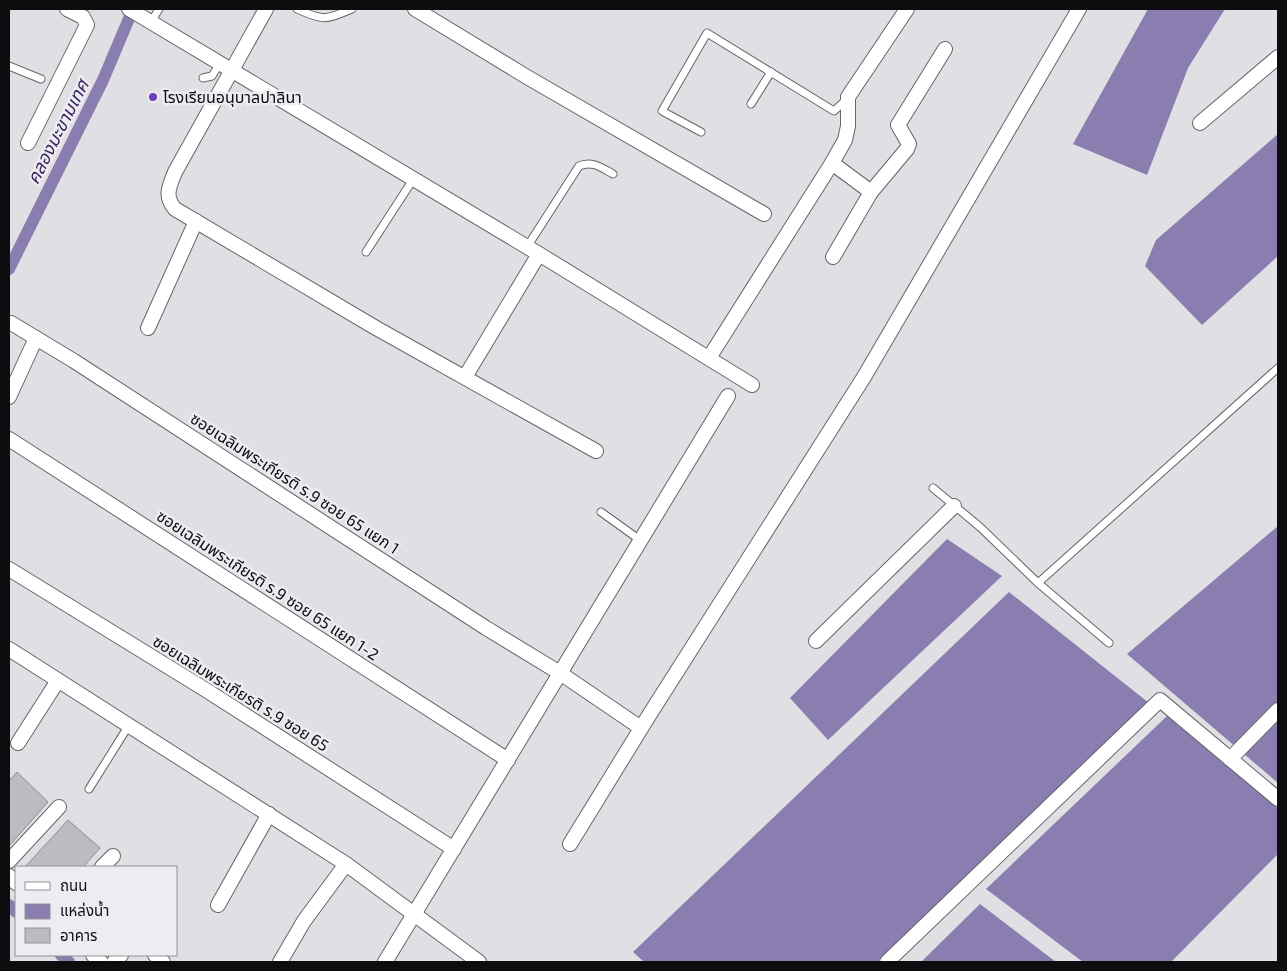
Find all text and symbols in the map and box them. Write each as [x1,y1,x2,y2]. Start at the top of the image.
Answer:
water label: คลองมะขามเทศ [21,74,94,187]
place label: โรงเรียนอนุบาลปาลินา [163,87,302,107]
marker: โรงเรียนอนุบาลปาลินา [147,91,159,103]
street label: ซอยเฉลิมพระเกียรติ ร.9 ซอย 65 แยก 1 [187,408,403,557]
street label: ซอยเฉลิมพระเกียรติ ร.9 ซอย 65 แยก 1-2 [154,506,383,664]
street label: ซอยเฉลิมพระเกียรติ ร.9 ซอย 65 [150,631,333,755]
legend [15,866,178,956]
text: ถนน [60,876,87,894]
text: แหล่งน้ำ [60,900,109,919]
text: อาคาร [60,926,97,944]

